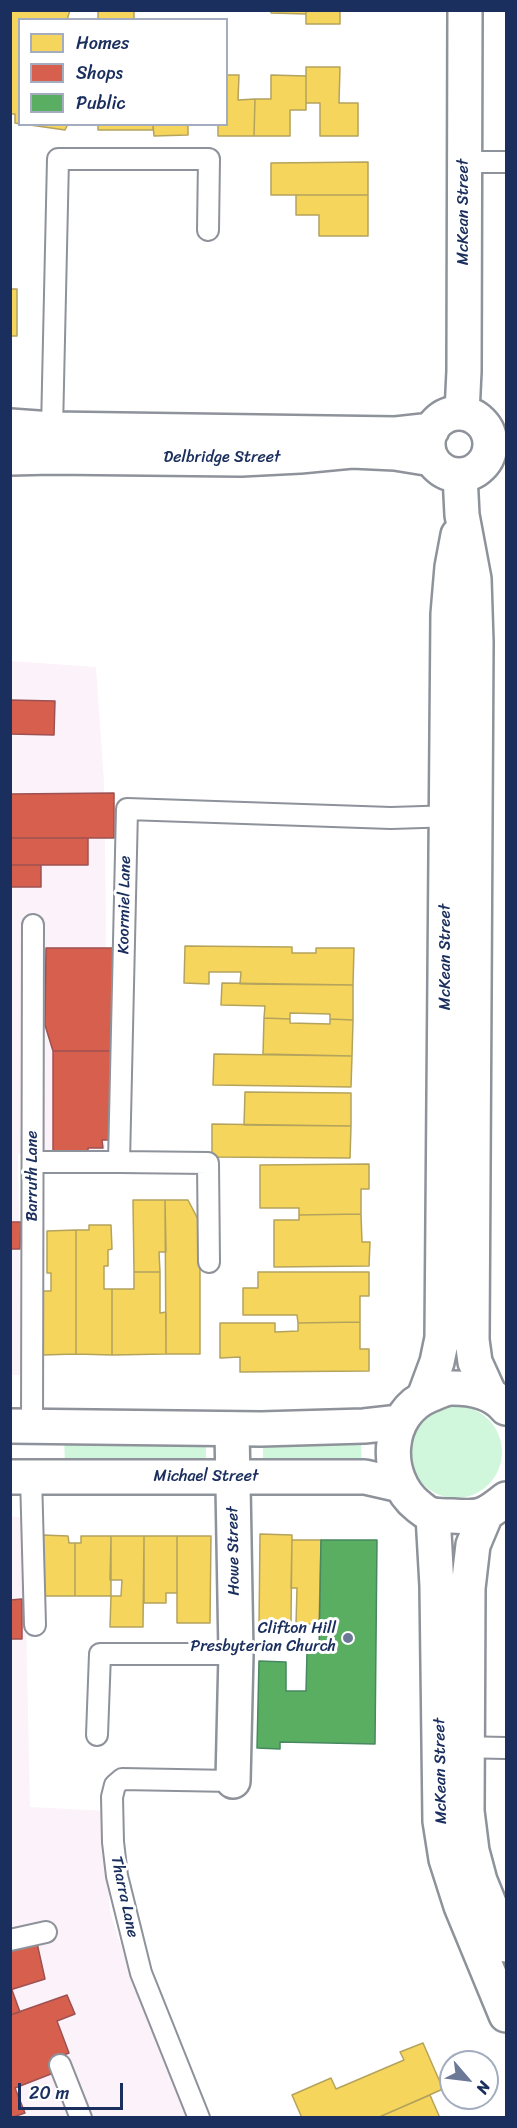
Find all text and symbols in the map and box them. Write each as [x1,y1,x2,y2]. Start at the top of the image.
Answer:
legend [18,18,228,126]
text: Homes [76,27,129,59]
text: Shops [76,57,123,89]
text: Public [76,87,126,119]
street label: McKean Street [454,159,474,265]
street label: Delbridge Street [164,448,280,468]
street label: Koormiel Lane [115,856,135,954]
street label: McKean Street [436,904,456,1010]
street label: Barruth Lane [23,1130,43,1222]
street label: Michael Street [154,1467,258,1487]
street label: Howe Street [224,1506,244,1596]
place label: Clifton Hill Presbyterian Church [190,1619,336,1657]
marker: Clifton Hill Presbyterian Church [341,1631,355,1645]
street label: McKean Street [430,1718,452,1824]
street label: Tharra Lane [106,1854,142,1940]
north arrow [439,2050,499,2110]
scale bar [21,2071,126,2109]
text: N [468,2076,499,2099]
text: 20 m [29,2077,69,2109]

